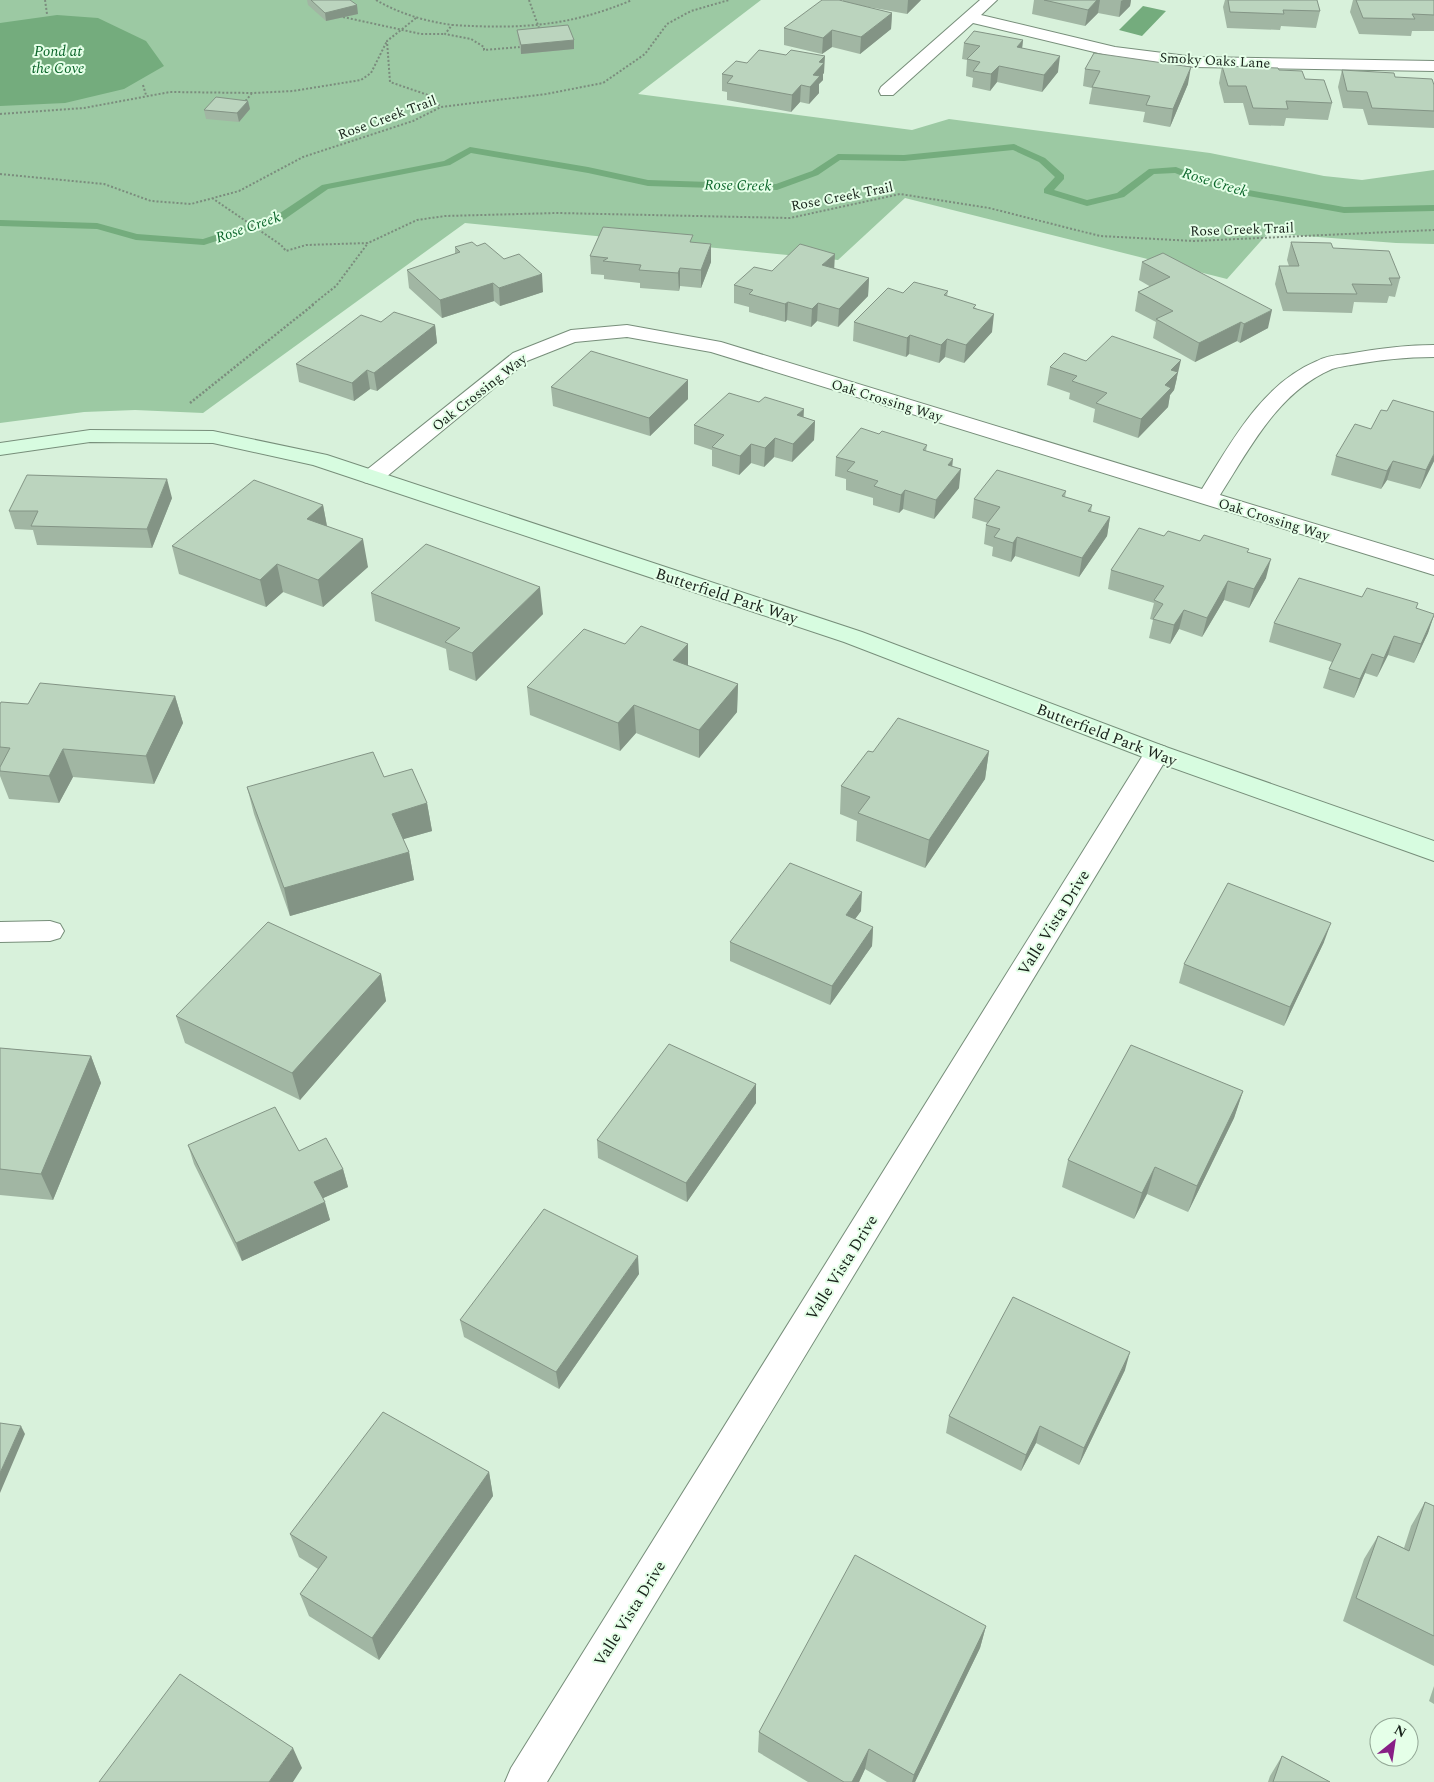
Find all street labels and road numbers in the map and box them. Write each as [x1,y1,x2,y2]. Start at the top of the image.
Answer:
street label: Smoky Oaks Lane [1159,47,1271,74]
street label: Rose Creek Trail [335,90,440,145]
street label: Rose Creek Trail [789,176,895,217]
street label: Rose Creek Trail [1190,217,1294,242]
street label: Oak Crossing Way [427,348,532,436]
street label: Oak Crossing Way [829,374,946,428]
street label: Oak Crossing Way [1216,493,1333,547]
street label: Butterfield Park Way [652,562,802,631]
street label: Butterfield Park Way [1033,697,1182,773]
street label: Valle Vista Drive [1012,865,1096,980]
street label: Valle Vista Drive [800,1210,884,1325]
street label: Valle Vista Drive [588,1556,672,1671]

